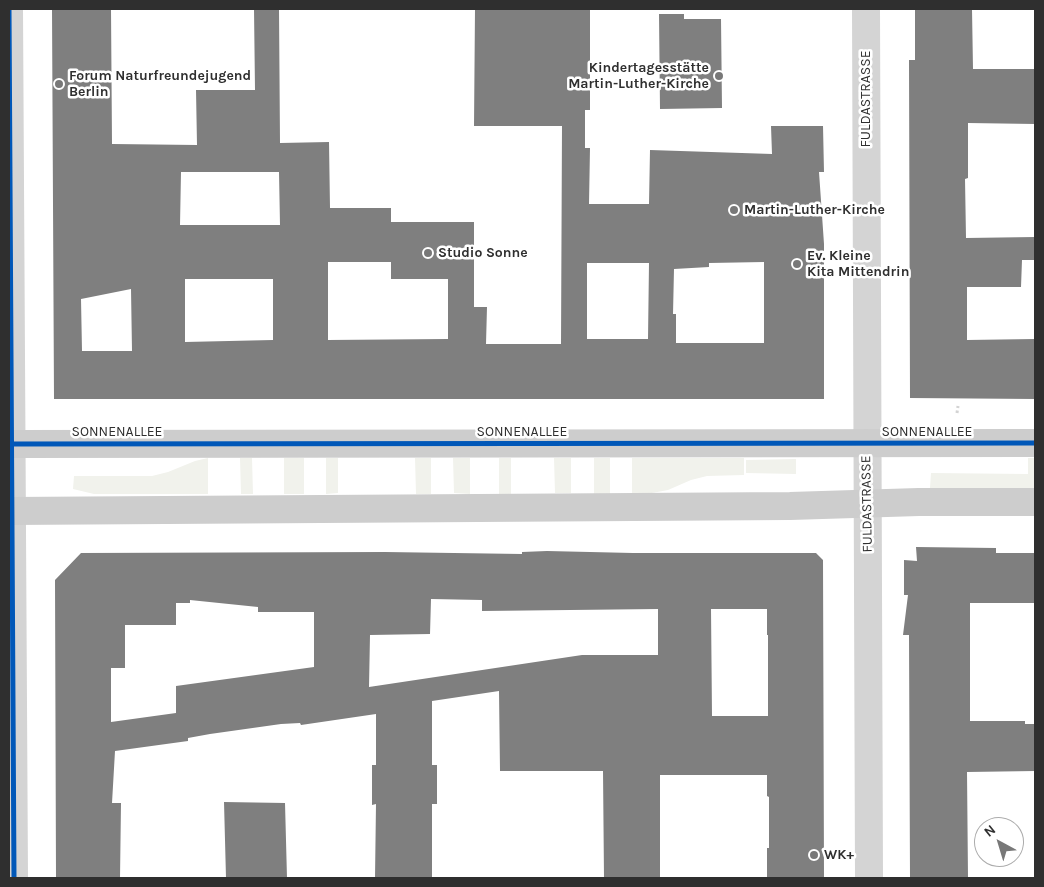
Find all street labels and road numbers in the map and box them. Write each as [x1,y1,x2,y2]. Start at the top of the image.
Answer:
street label: FULDASTRASSE [858,50,874,148]
street label: SONNENALLEE [72,424,162,440]
street label: SONNENALLEE [477,424,567,440]
street label: SONNENALLEE [882,424,972,440]
street label: FULDASTRASSE [858,455,876,553]

